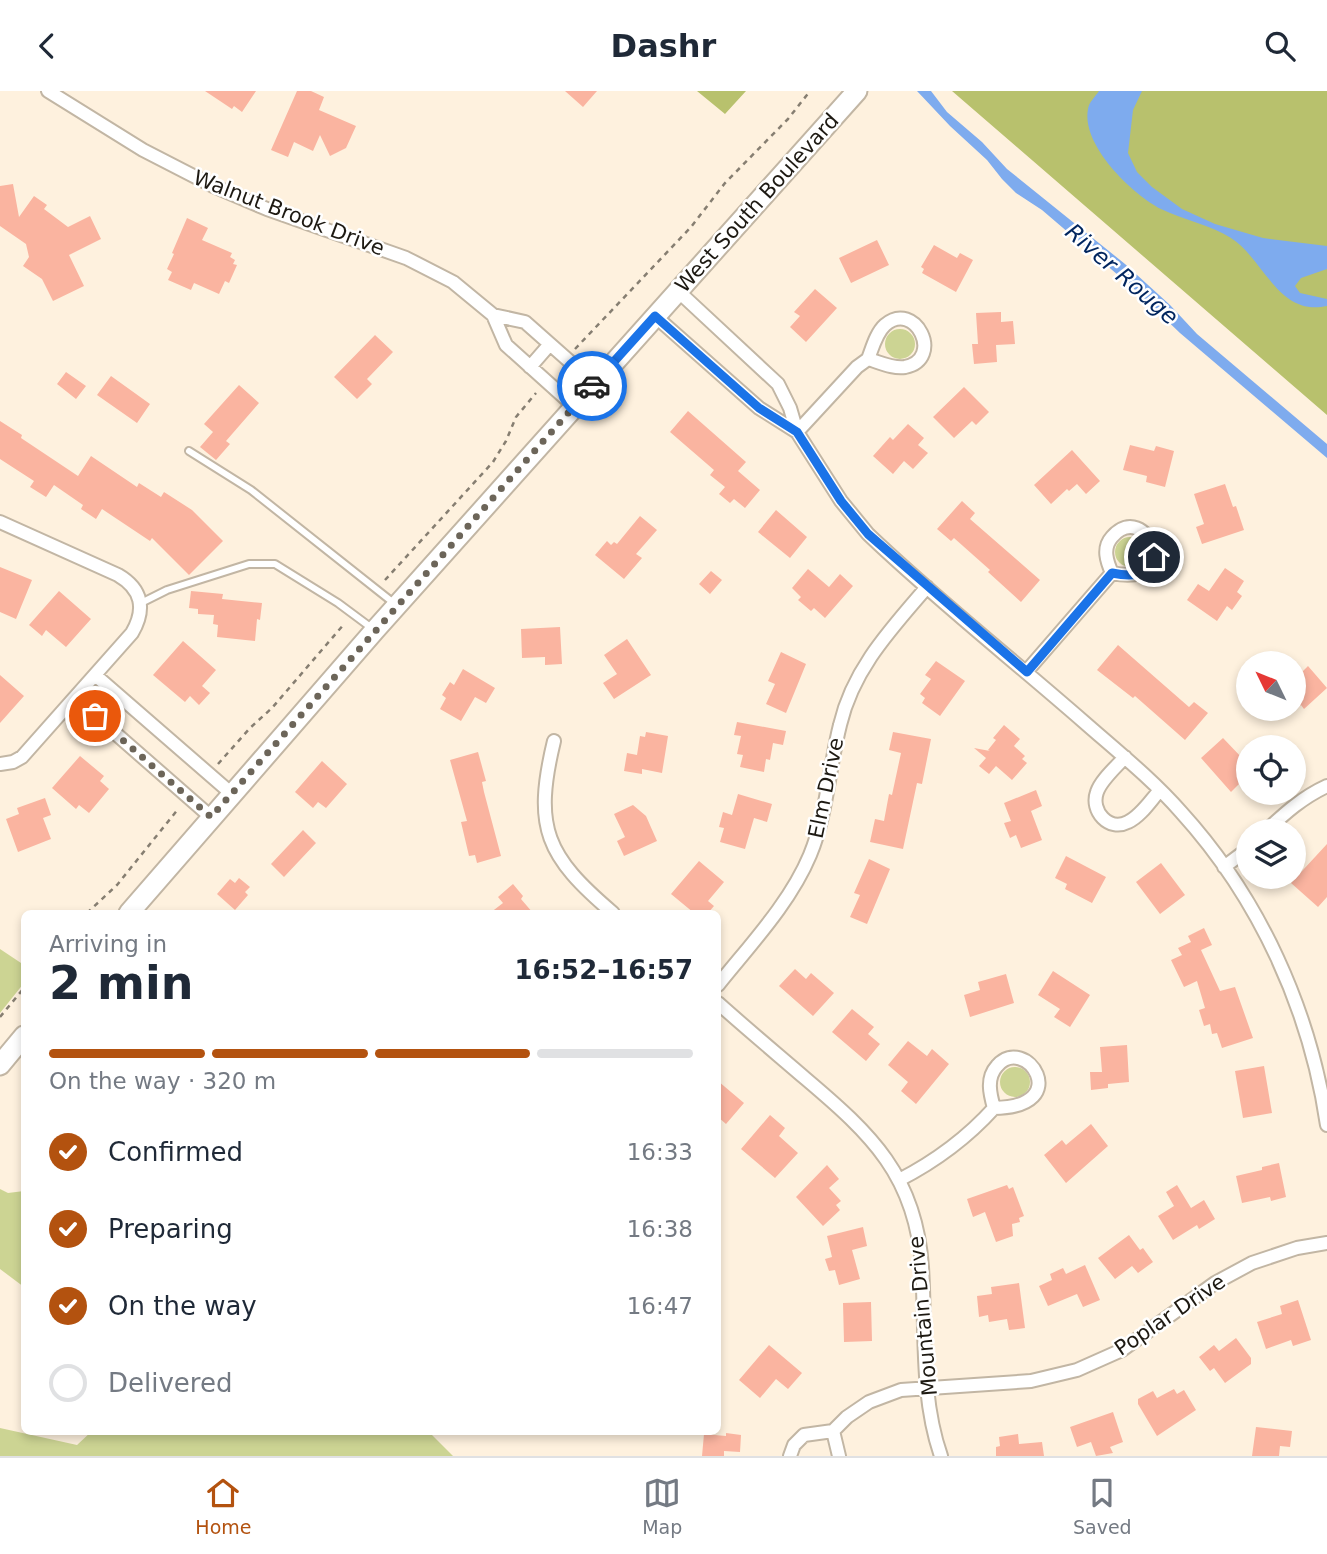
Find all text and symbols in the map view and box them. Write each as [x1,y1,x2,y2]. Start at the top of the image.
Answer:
icon: back [28,27,66,65]
text: Dashr [611,27,716,65]
icon: search [1261,27,1299,65]
street label: West South Boulevard [670,109,844,297]
street label: Walnut Brook Drive [190,165,388,261]
water label: River Rouge [1061,218,1183,330]
courier [557,351,627,421]
icon: car [573,367,611,405]
pin [1124,527,1184,587]
icon: home [1135,538,1173,576]
north arrow [1236,651,1306,721]
map controls [1236,651,1306,889]
pin [65,686,125,746]
icon: bag [76,697,114,735]
button: locate [1236,735,1306,805]
street label: Elm Drive [804,736,848,840]
button: layers [1236,819,1306,889]
text: Arriving in [49,931,167,957]
text: 16:52–16:57 [514,955,693,985]
text: 2 min [49,956,193,1010]
text: On the way · 320 m [49,1068,276,1094]
icon: check [49,1133,87,1171]
text: Confirmed [108,1137,243,1167]
text: 16:33 [627,1139,693,1165]
icon: check [49,1210,87,1248]
text: Preparing [108,1214,233,1244]
text: 16:38 [627,1216,693,1242]
street label: Mountain Drive [904,1235,942,1397]
street label: Poplar Drive [1110,1269,1230,1361]
icon: check [49,1287,87,1325]
text: On the way [108,1291,257,1321]
text: 16:47 [627,1293,693,1319]
text: Delivered [108,1368,232,1398]
tab: Home [195,1474,251,1538]
tab: Map [642,1474,682,1538]
tab: Saved [1073,1474,1132,1538]

